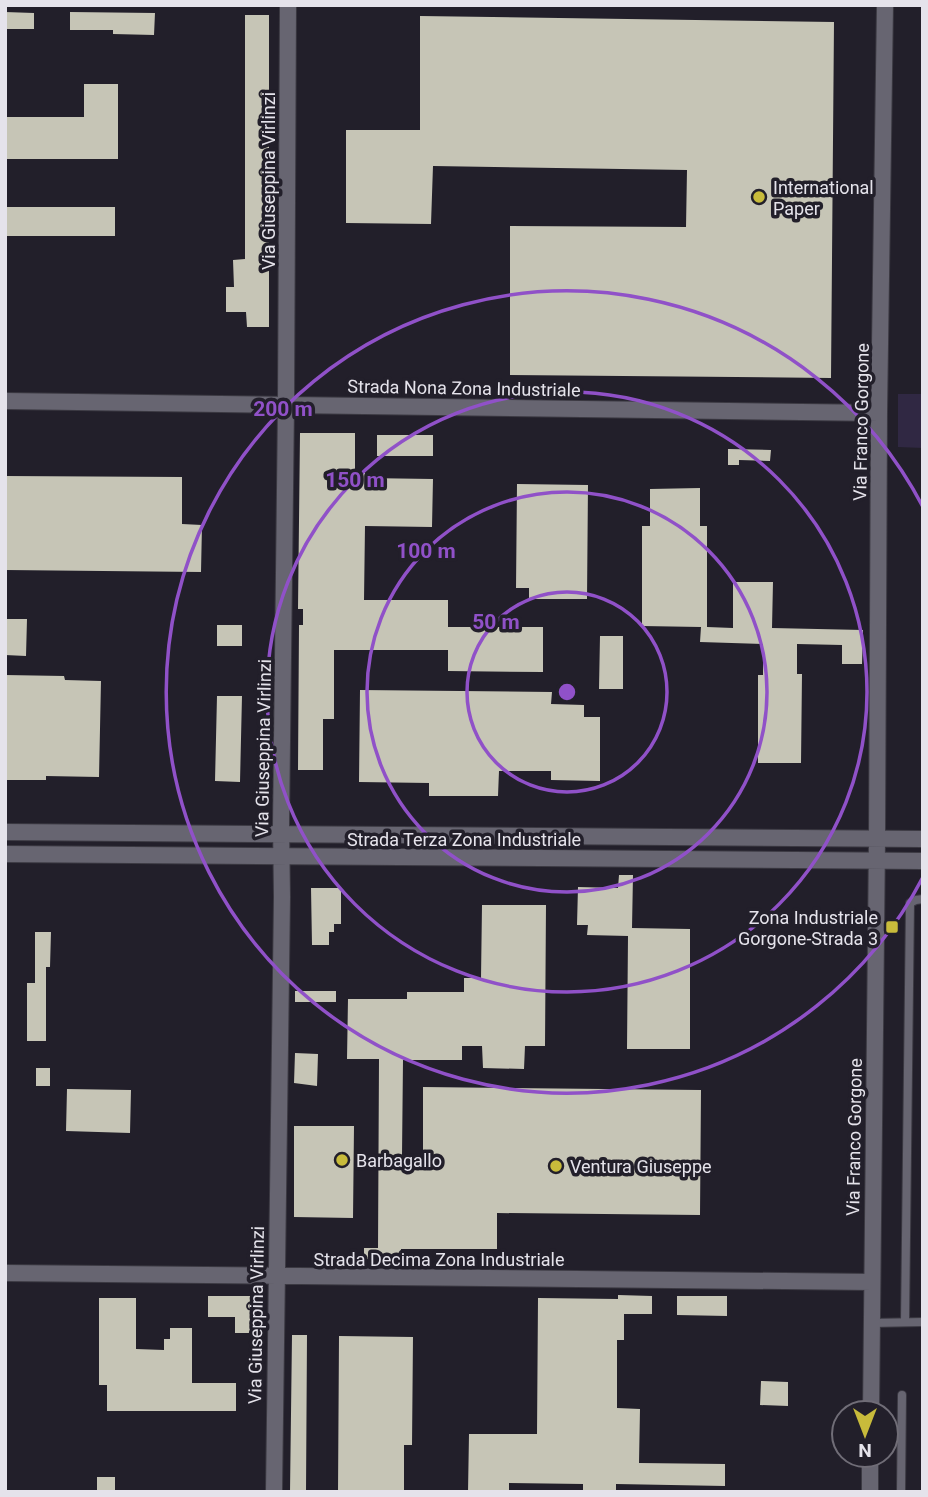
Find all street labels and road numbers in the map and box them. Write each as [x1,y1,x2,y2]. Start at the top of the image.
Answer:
street label: Via Giuseppina Virlinzi [258,92,279,270]
street label: Via Franco Gorgone [849,343,873,501]
street label: Strada Nona Zona Industriale [347,375,581,401]
street label: Via Giuseppina Virlinzi [251,659,275,837]
street label: Strada Terza Zona Industriale [347,829,581,850]
street label: Via Franco Gorgone [842,1058,866,1216]
street label: Via Giuseppina Virlinzi [244,1226,268,1404]
street label: Strada Decima Zona Industriale [313,1249,565,1270]

